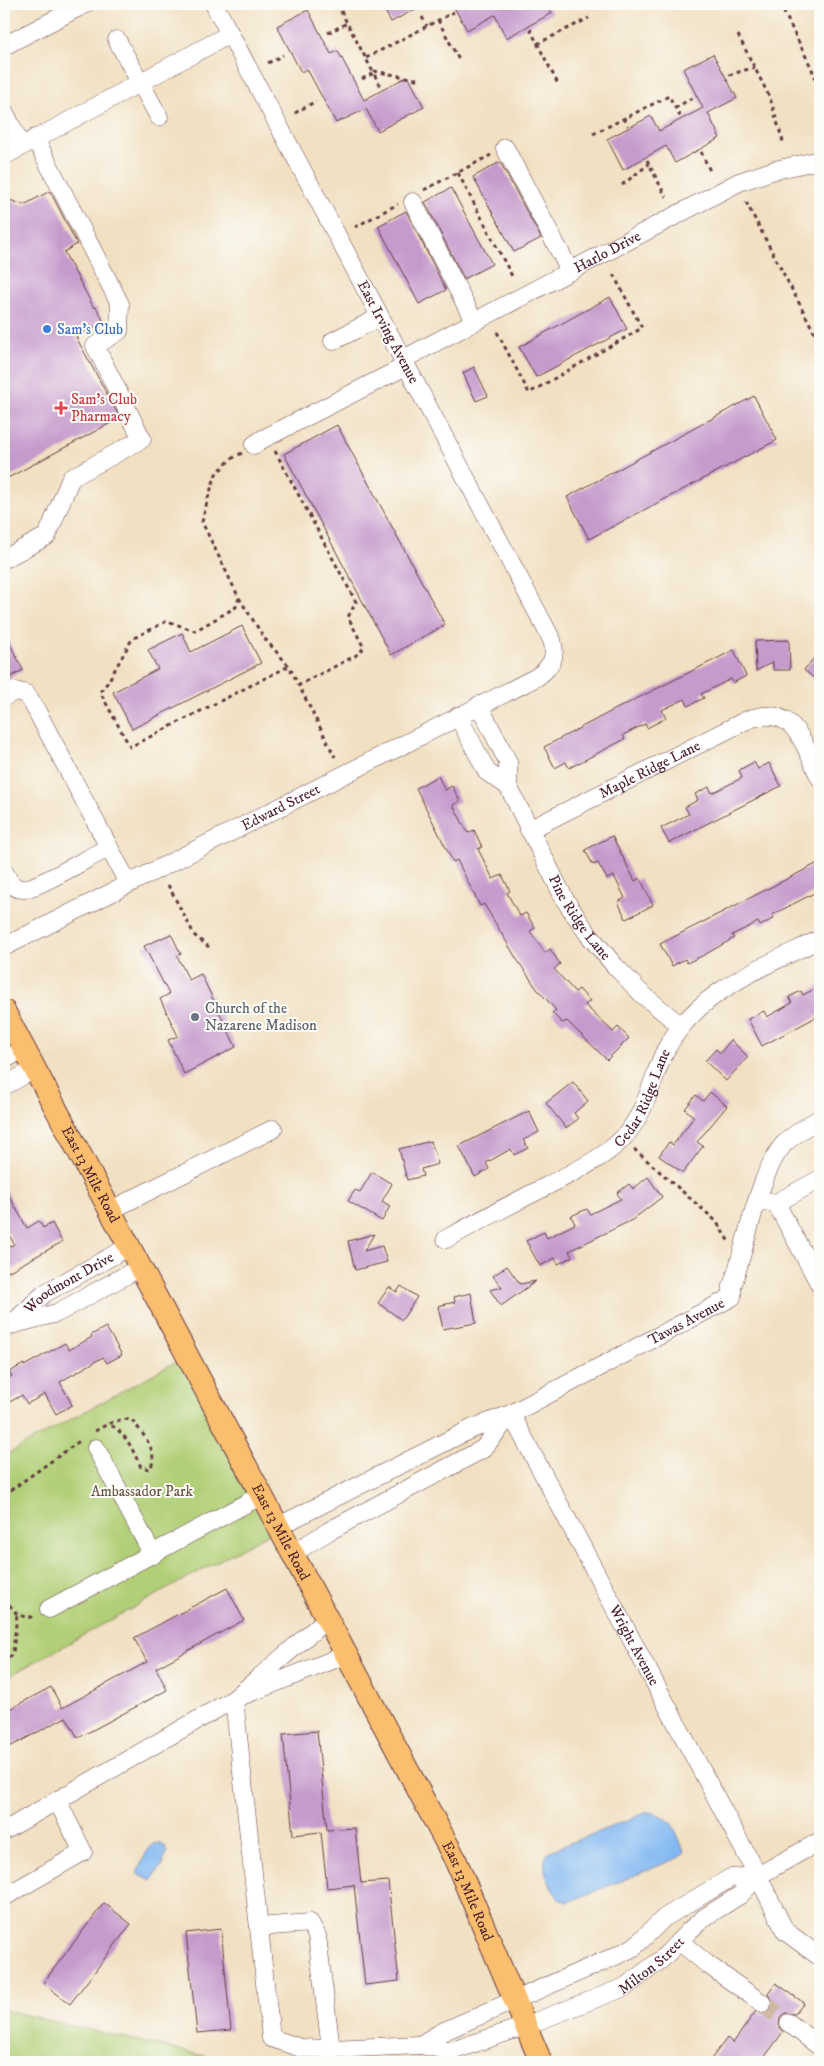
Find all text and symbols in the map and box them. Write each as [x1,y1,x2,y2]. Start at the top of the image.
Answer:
street label: Harlo Drive [570,226,644,277]
street label: East Irving Avenue [353,277,423,387]
place label: Sam's Club [57,320,123,339]
marker: Sam's Club [41,323,53,335]
place label: Sam's Club Pharmacy [71,390,137,426]
marker: Sam's Club Pharmacy [55,402,67,414]
street label: Maple Ridge Lane [596,736,703,803]
street label: Edward Street [238,779,323,835]
street label: Pine Ridge Lane [544,872,615,964]
place label: Church of the Nazarene Madison [205,999,317,1035]
marker: Church of the Nazarene Madison [189,1011,201,1023]
street label: Cedar Ridge Lane [610,1045,674,1151]
street label: East 13 Mile Road [57,1123,125,1226]
street label: Woodmont Drive [19,1247,117,1318]
street label: Tawas Avenue [645,1293,728,1349]
street label: East 13 Mile Road [248,1480,315,1584]
park label: Ambassador Park [91,1482,194,1501]
street label: Wright Avenue [605,1601,664,1689]
street label: East 13 Mile Road [438,1838,498,1944]
street label: Milton Street [614,1932,688,1998]

